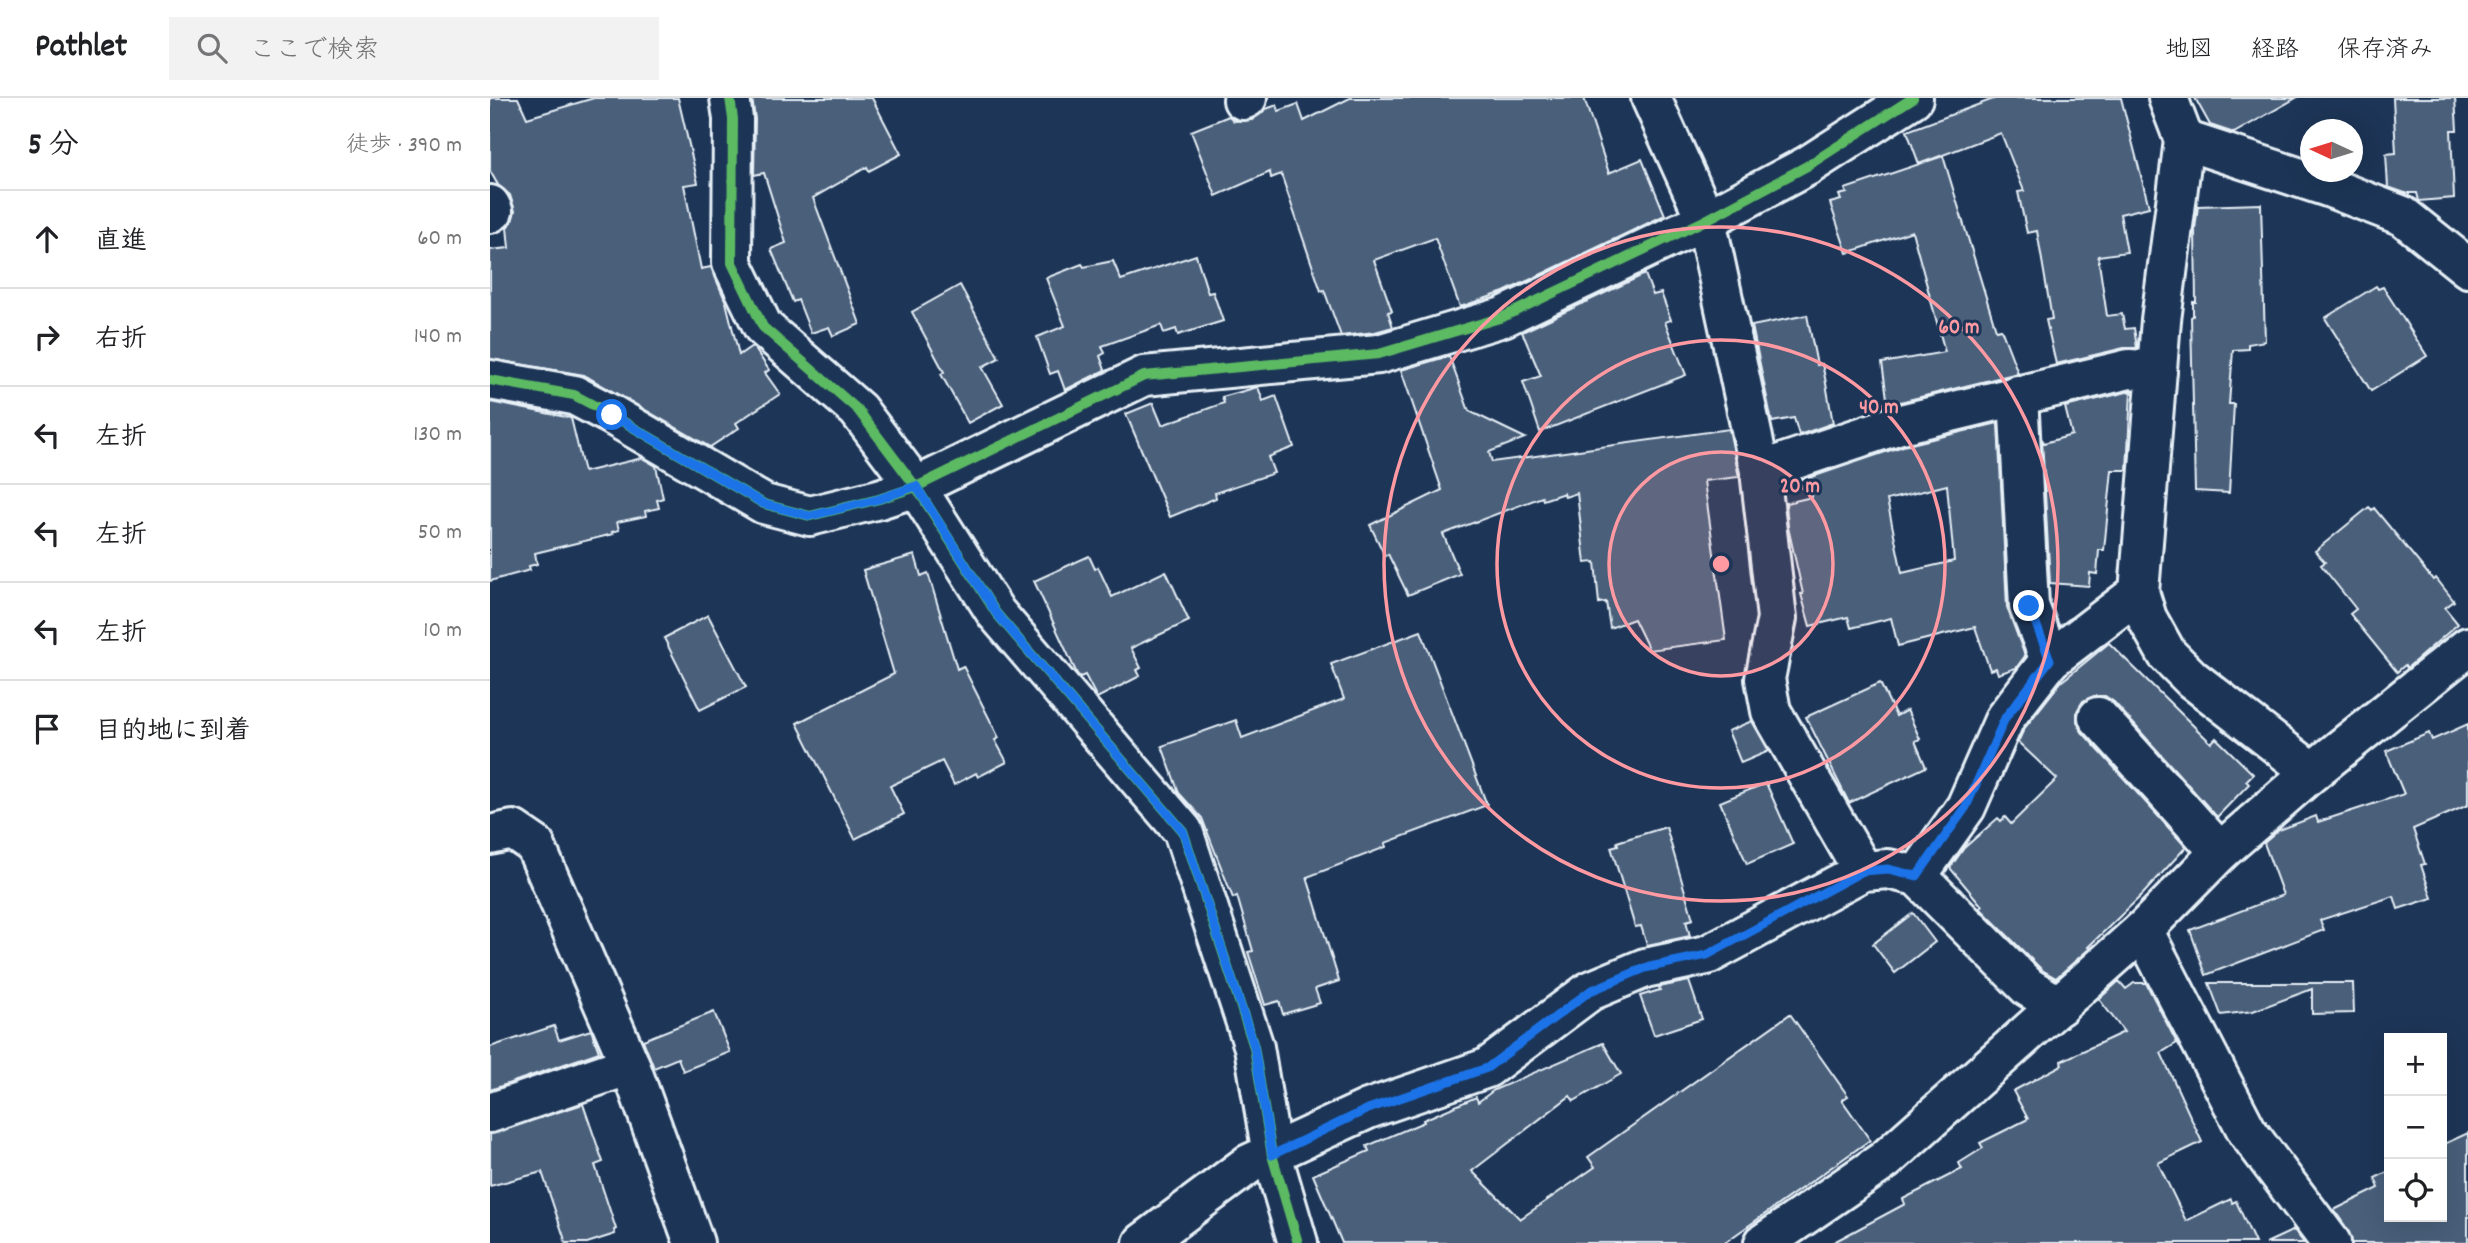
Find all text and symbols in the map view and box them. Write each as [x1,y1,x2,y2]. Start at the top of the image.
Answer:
search box [169,17,659,80]
text: Pathlet [35,25,127,72]
icon: search [193,29,231,67]
text: ここで検索 [249,33,379,70]
text: 地図 [2165,34,2213,68]
text: 経路 [2251,34,2299,68]
text: 保存済み [2337,34,2433,68]
north arrow [2300,119,2363,182]
text: 5 分 [28,126,79,169]
text: 徒歩 · 390 m [346,130,462,163]
icon: ahead [28,220,66,258]
text: 60 m [417,223,462,256]
text: 直進 [95,224,147,261]
text: 60 m [1939,314,1979,344]
icon: right [28,318,66,356]
text: 140 m [414,321,462,354]
text: 右折 [95,322,147,359]
text: 40 m [1859,394,1899,424]
route start [596,399,627,430]
icon: left [28,416,66,454]
text: 130 m [413,419,462,452]
text: 左折 [95,420,147,457]
text: 20 m [1780,473,1820,503]
icon: left [28,514,66,552]
text: 50 m [418,517,462,550]
text: 左折 [95,518,147,555]
centre of rings [1709,552,1733,576]
route end [2013,590,2044,621]
icon: left [28,612,66,650]
text: 10 m [423,615,462,648]
text: 左折 [95,616,147,653]
icon: arrive [28,710,66,748]
text: 目的地に到着 [95,714,251,751]
map controls [2384,1033,2447,1222]
button: + [2384,1033,2447,1096]
button: − [2384,1096,2447,1159]
button: locate [2384,1159,2447,1222]

